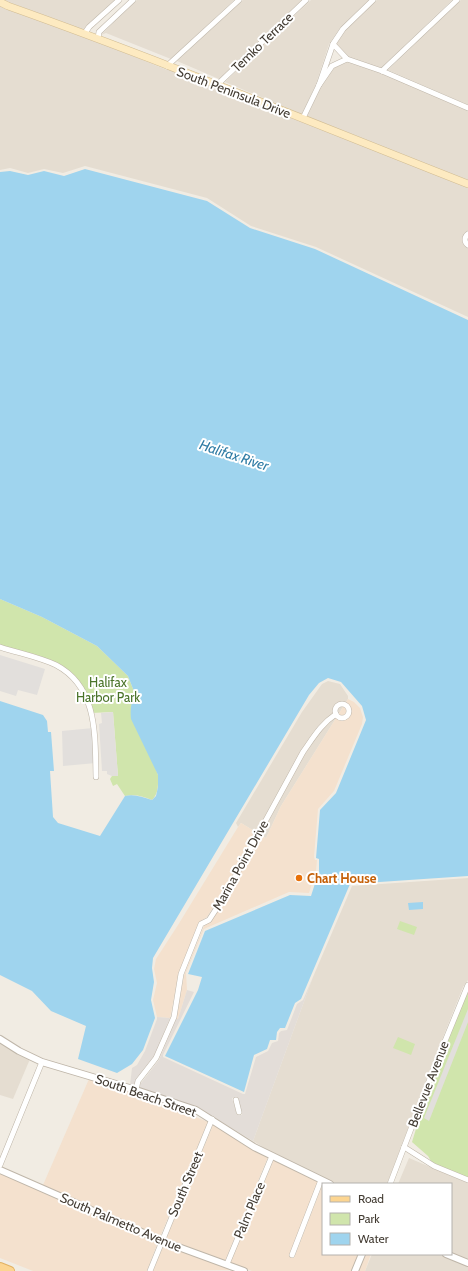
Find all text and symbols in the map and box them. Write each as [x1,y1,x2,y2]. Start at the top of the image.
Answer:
street label: Temko Terrace [228,9,296,75]
street label: South Peninsula Drive [175,63,294,121]
water label: Halifax River [197,435,271,475]
park label: Halifax Harbor Park [76,674,140,705]
street label: Marina Point Drive [209,817,272,913]
place label: Chart House [307,870,377,886]
marker: Chart House [294,873,304,883]
street label: Bellevue Avenue [404,1038,452,1129]
street label: South Beach Street [93,1070,199,1120]
street label: South Street [164,1148,206,1219]
street label: Palm Place [230,1179,268,1241]
legend [322,1183,452,1255]
street label: South Palmetto Avenue [58,1189,185,1255]
text: Road [358,1191,384,1206]
text: Park [358,1211,380,1226]
text: Water [358,1231,389,1246]

